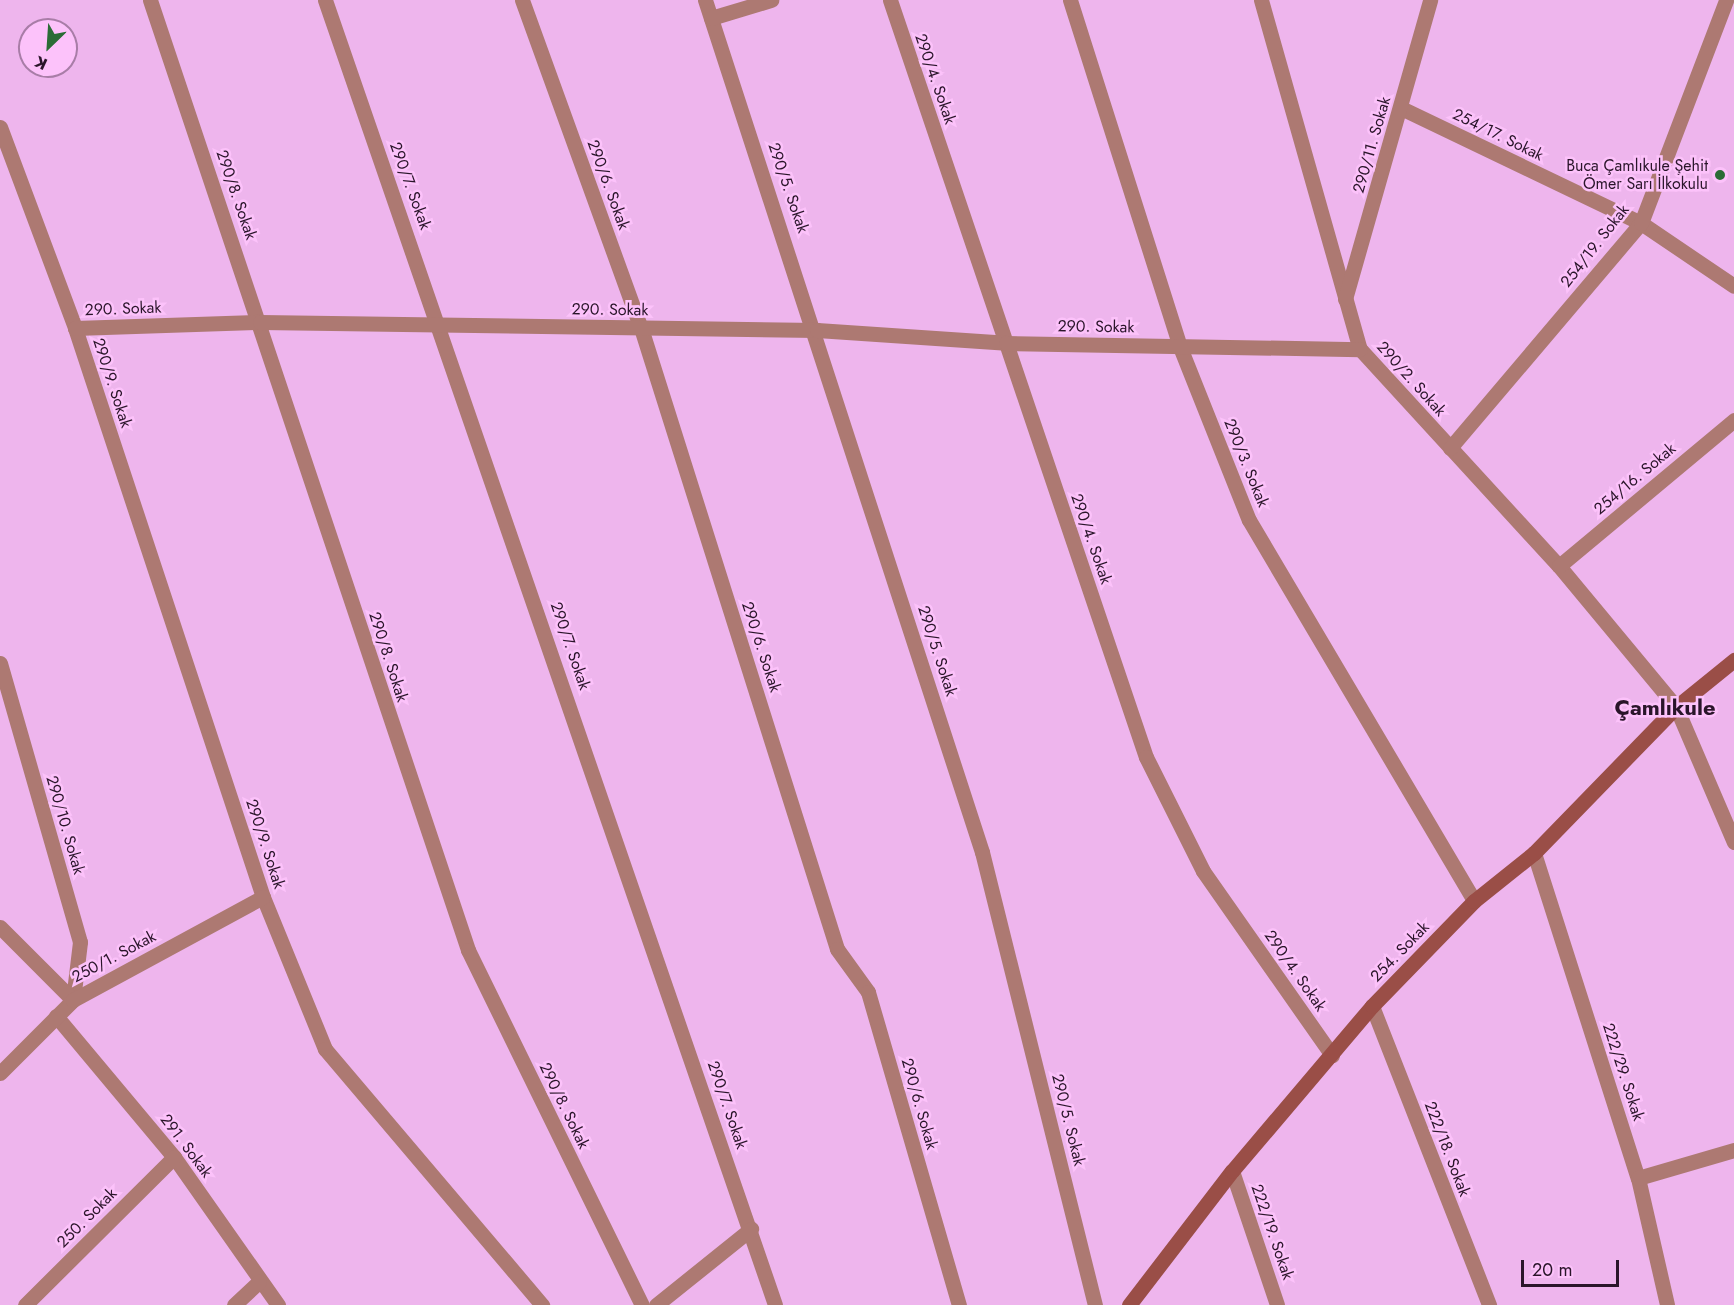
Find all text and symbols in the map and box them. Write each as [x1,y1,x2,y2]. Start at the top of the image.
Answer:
north arrow [18,18,78,78]
street label: 290/4. Sokak [911,31,959,127]
text: K [31,50,51,76]
street label: 290/11. Sokak [1349,95,1395,195]
street label: 254/17. Sokak [1449,105,1547,165]
street label: 290/6. Sokak [583,137,633,233]
street label: 290/7. Sokak [385,140,435,232]
street label: 290/5. Sokak [764,140,812,236]
street label: 290/8. Sokak [212,148,260,242]
place label: Buca Çamlıkule Şehit Ömer Sarı İlkokulu [1566,156,1708,194]
marker: Buca Çamlıkule Şehit Ömer Sarı İlkokulu [1713,168,1727,182]
street label: 254/19. Sokak [1557,201,1633,291]
street label: 290. Sokak [84,298,162,320]
street label: 290. Sokak [571,300,649,320]
street label: 290. Sokak [1057,317,1135,337]
street label: 290/9. Sokak [88,336,136,430]
street label: 290/2. Sokak [1372,338,1450,420]
street label: 290/3. Sokak [1220,416,1272,510]
street label: 254/16. Sokak [1590,439,1680,519]
street label: 290/4. Sokak [1067,491,1115,587]
street label: 290/7. Sokak [546,599,594,693]
street label: 290/6. Sokak [737,599,785,695]
street label: 290/5. Sokak [913,603,961,699]
street label: 290/8. Sokak [364,610,412,704]
district label: Çamlıkule [1614,695,1716,721]
street label: 290/10. Sokak [42,773,88,877]
street label: 290/9. Sokak [241,797,289,891]
street label: 254. Sokak [1367,918,1433,986]
street label: 250/1. Sokak [69,927,159,987]
street label: 290/4. Sokak [1260,927,1330,1015]
street label: 222/29. Sokak [1598,1021,1648,1123]
street label: 290/6. Sokak [897,1056,941,1152]
street label: 290/7. Sokak [703,1058,751,1152]
street label: 290/8. Sokak [535,1060,593,1152]
street label: 290/5. Sokak [1047,1072,1089,1168]
street label: 222/18. Sokak [1420,1099,1474,1199]
street label: 291. Sokak [156,1111,216,1181]
street label: 222/19. Sokak [1247,1182,1297,1282]
street label: 250. Sokak [53,1184,121,1252]
scale bar [1524,1248,1622,1286]
text: 20 m [1532,1257,1572,1283]

